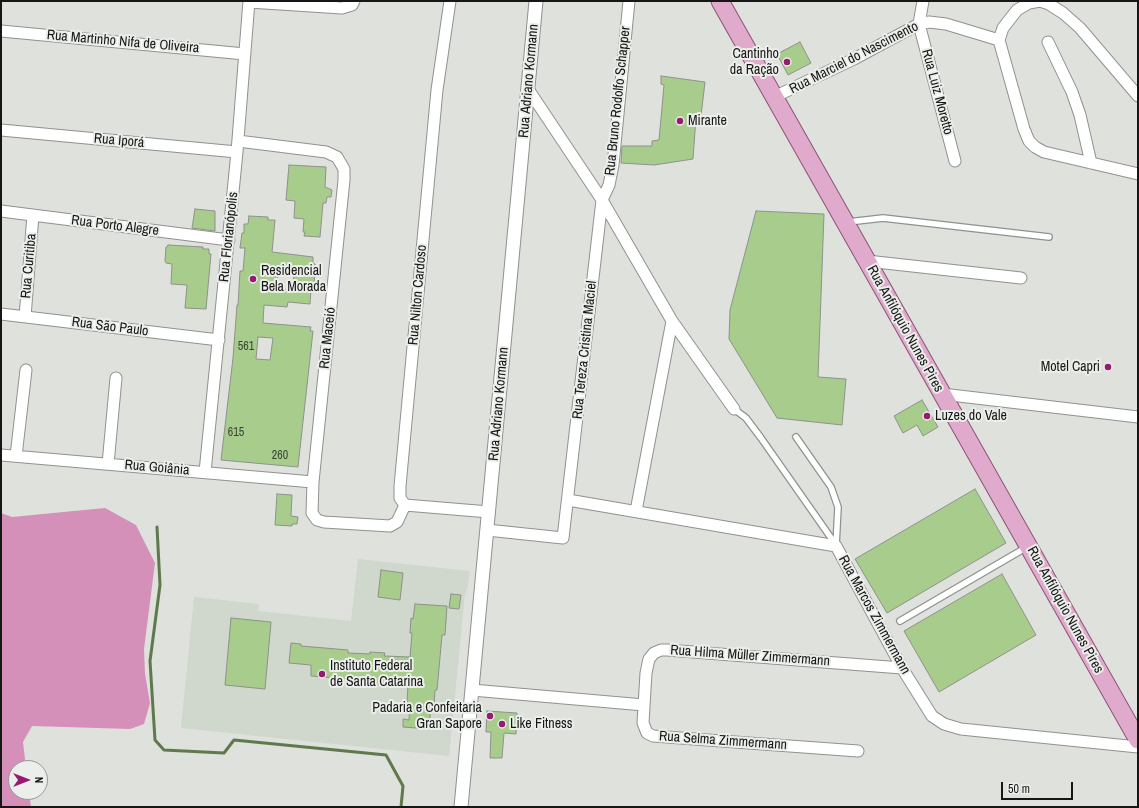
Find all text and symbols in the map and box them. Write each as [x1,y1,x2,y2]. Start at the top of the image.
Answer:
street label: Rua Marciel do Nascimento [787,18,921,98]
street label: Rua Adriano Kormann [516,23,542,139]
street label: Rua Bruno Rodolfo Schapper [602,26,634,176]
street label: Rua Martinho Nifa de Oliveira [46,27,200,57]
place label: Cantinho da Ração [730,46,779,78]
street label: Rua Luiz Moretto [917,47,957,137]
marker: Cantinho da Ração [782,57,792,67]
place label: Mirante [688,113,727,129]
marker: Mirante [675,116,685,126]
street label: Rua Iporá [93,130,145,152]
street label: Rua Florianópolis [216,191,242,283]
street label: Rua Porto Alegre [70,212,160,240]
street label: Rua Curitiba [18,233,40,299]
street label: Rua Nilton Cardoso [405,244,431,346]
place label: Residencial Bela Morada [261,263,326,296]
street label: Rua Anfilóquio Nunes Pires [863,263,947,395]
marker: Residencial Bela Morada [248,274,258,284]
street label: Rua Tereza Cristina Maciel [569,280,601,420]
street label: Rua Maceió [316,306,340,370]
street label: Rua São Paulo [71,314,149,340]
house number: 561 [238,340,254,354]
street label: Rua Adriano Kormann [486,346,512,462]
place label: Motel Capri [1041,359,1100,375]
marker: Motel Capri [1103,362,1113,372]
place label: Luzes do Vale [935,408,1007,424]
marker: Luzes do Vale [922,411,932,421]
house number: 615 [228,426,244,440]
house number: 260 [272,449,288,463]
street label: Rua Goiânia [124,457,190,479]
street label: Rua Anfilóquio Nunes Pires [1023,544,1107,676]
street label: Rua Marcos Zimmermann [834,553,914,677]
street label: Rua Hilma Müller Zimmermann [670,642,830,670]
place label: Instituto Federal de Santa Catarina [330,658,423,690]
marker: Instituto Federal de Santa Catarina [317,669,327,679]
place label: Padaria e Confeitaria Gran Sapore [372,700,482,732]
marker: Padaria e Confeitaria Gran Sapore [485,711,495,721]
place label: Like Fitness [510,716,573,732]
marker: Like Fitness [497,719,507,729]
street label: Rua Selma Zimmermann [658,728,788,754]
north arrow [8,760,48,800]
scale bar [1003,774,1075,800]
text: N [32,777,46,783]
text: 50 m [1008,781,1030,797]

